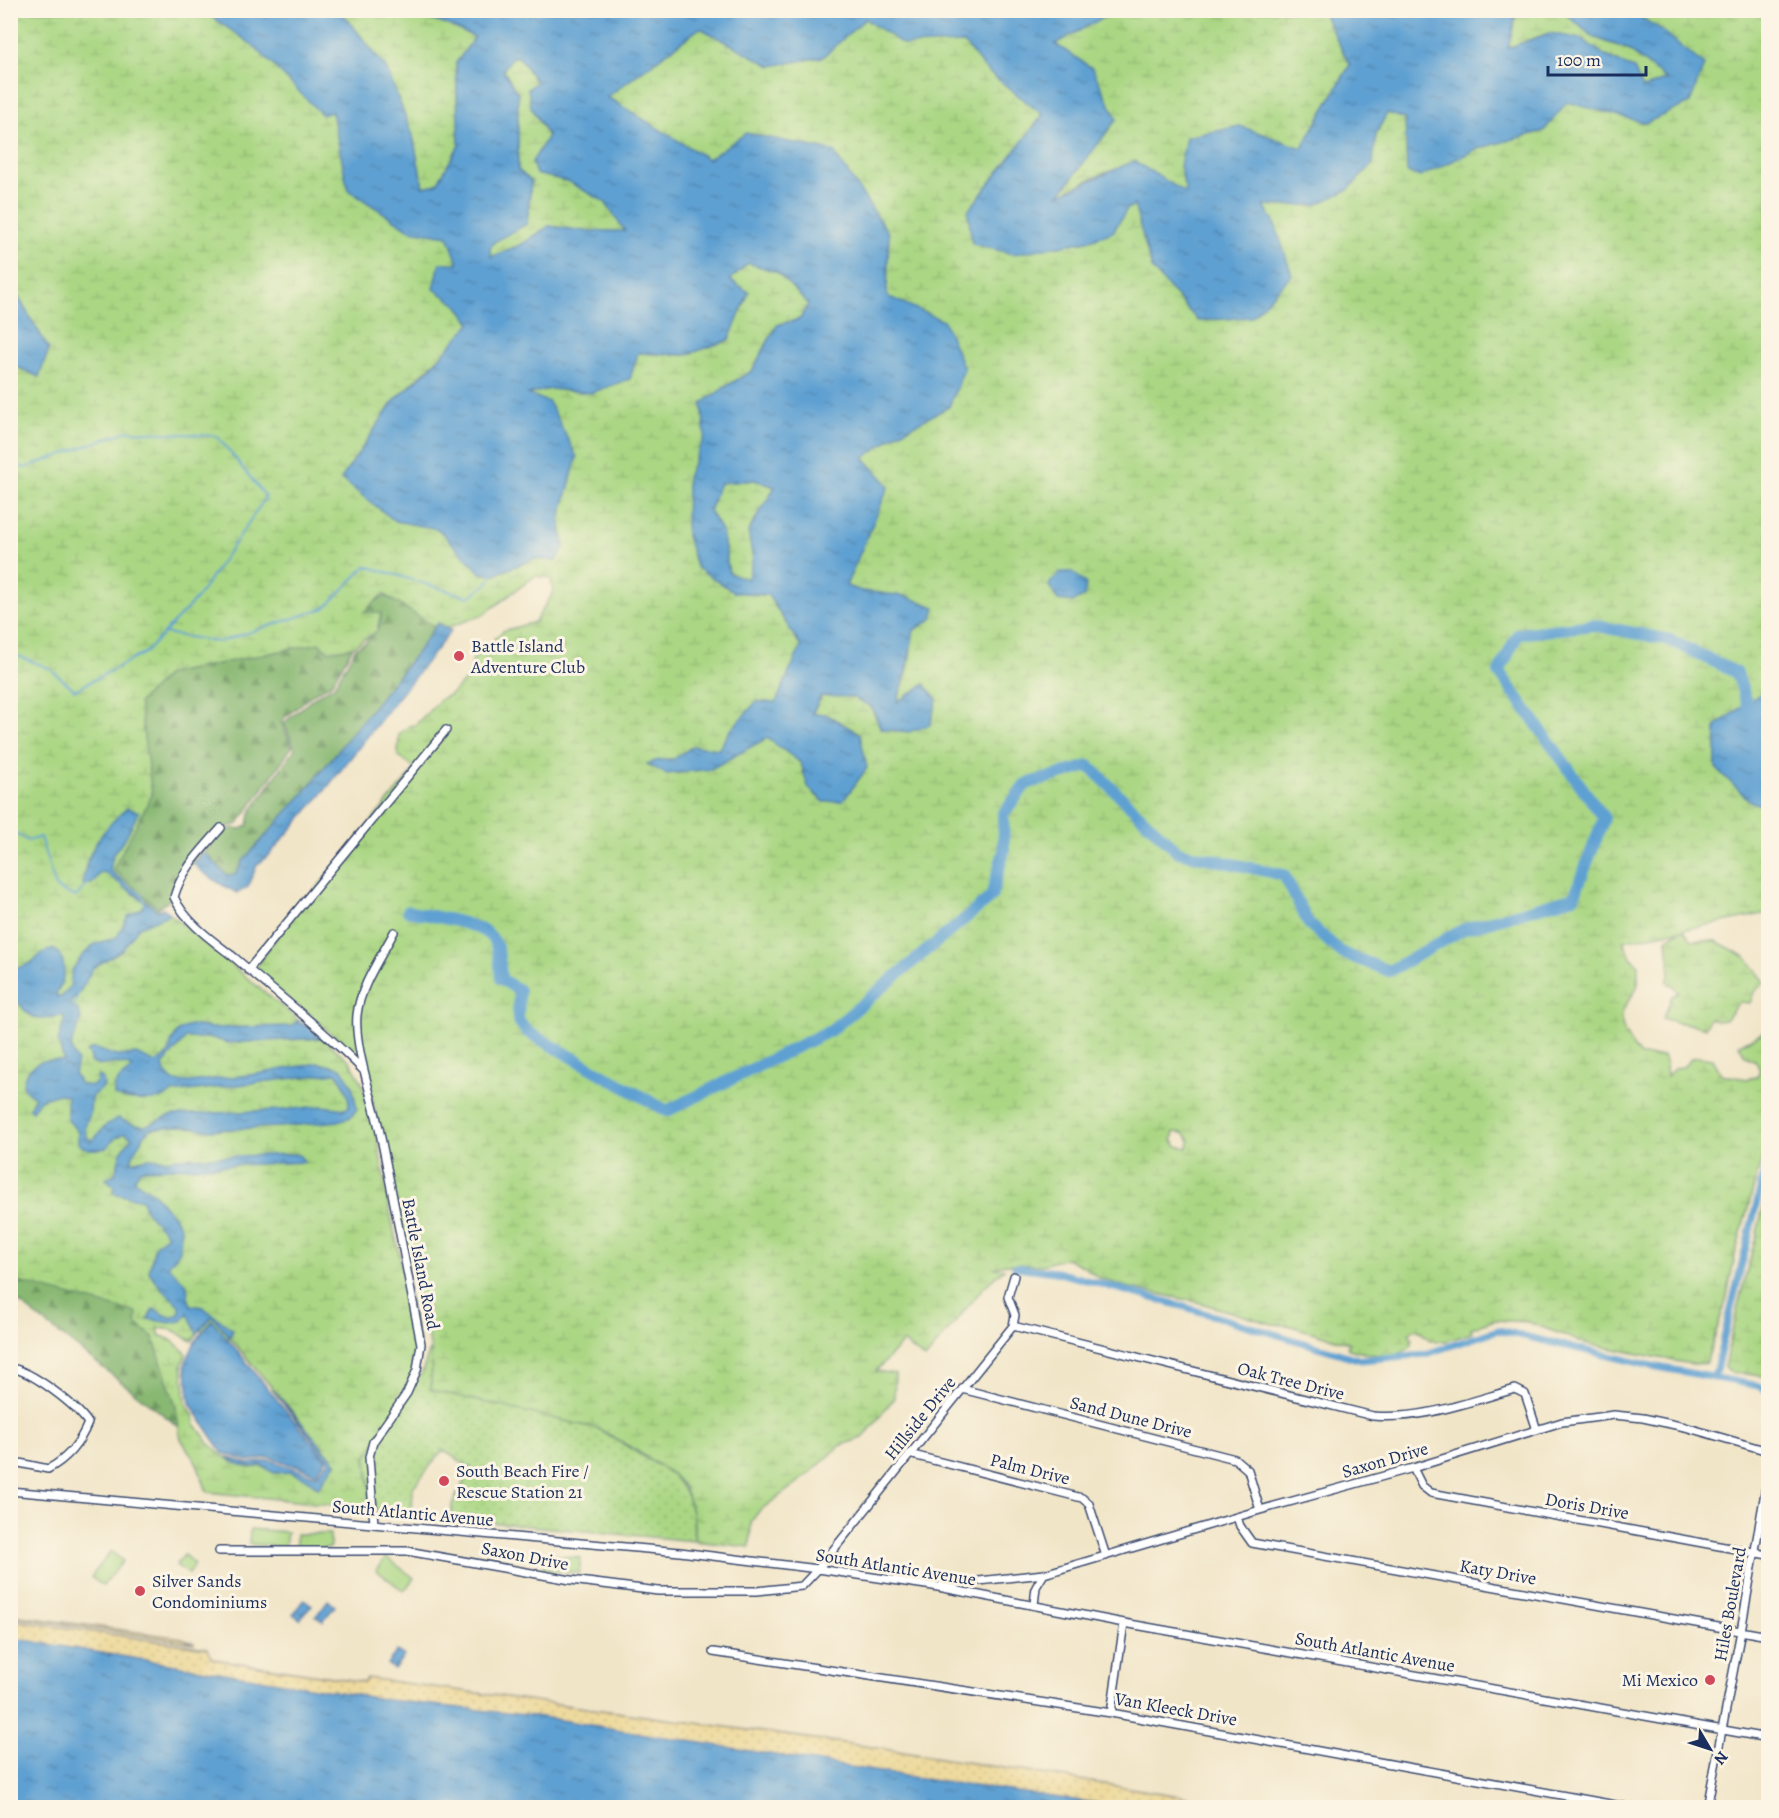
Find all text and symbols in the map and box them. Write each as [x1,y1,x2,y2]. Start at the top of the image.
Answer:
scale bar [1548,39,1646,77]
text: 100 m [1557,48,1601,72]
place label: Battle Island Adventure Club [470,634,585,679]
marker: Battle Island Adventure Club [452,649,466,663]
street label: Battle Island Road [396,1196,446,1332]
street label: Oak Tree Drive [1235,1356,1347,1406]
street label: Hillside Drive [879,1371,961,1465]
street label: Sand Dune Drive [1067,1390,1195,1444]
street label: Saxon Drive [1339,1436,1431,1484]
street label: Palm Drive [988,1448,1072,1490]
place label: South Beach Fire / Rescue Station 21 [456,1459,589,1504]
marker: South Beach Fire / Rescue Station 21 [437,1474,451,1488]
street label: Doris Drive [1543,1487,1631,1525]
street label: South Atlantic Avenue [331,1494,495,1532]
street label: Saxon Drive [479,1536,571,1576]
street label: South Atlantic Avenue [814,1542,978,1592]
street label: Hiles Boulevard [1708,1544,1752,1663]
street label: Katy Drive [1458,1553,1538,1591]
place label: Silver Sands Condominiums [152,1569,267,1614]
marker: Silver Sands Condominiums [133,1584,147,1598]
street label: South Atlantic Avenue [1293,1626,1457,1678]
place label: Mi Mexico [1622,1668,1698,1692]
marker: Mi Mexico [1703,1673,1717,1687]
street label: Van Kleeck Drive [1112,1686,1239,1732]
north arrow [1680,1719,1740,1779]
text: N [1708,1746,1733,1770]

